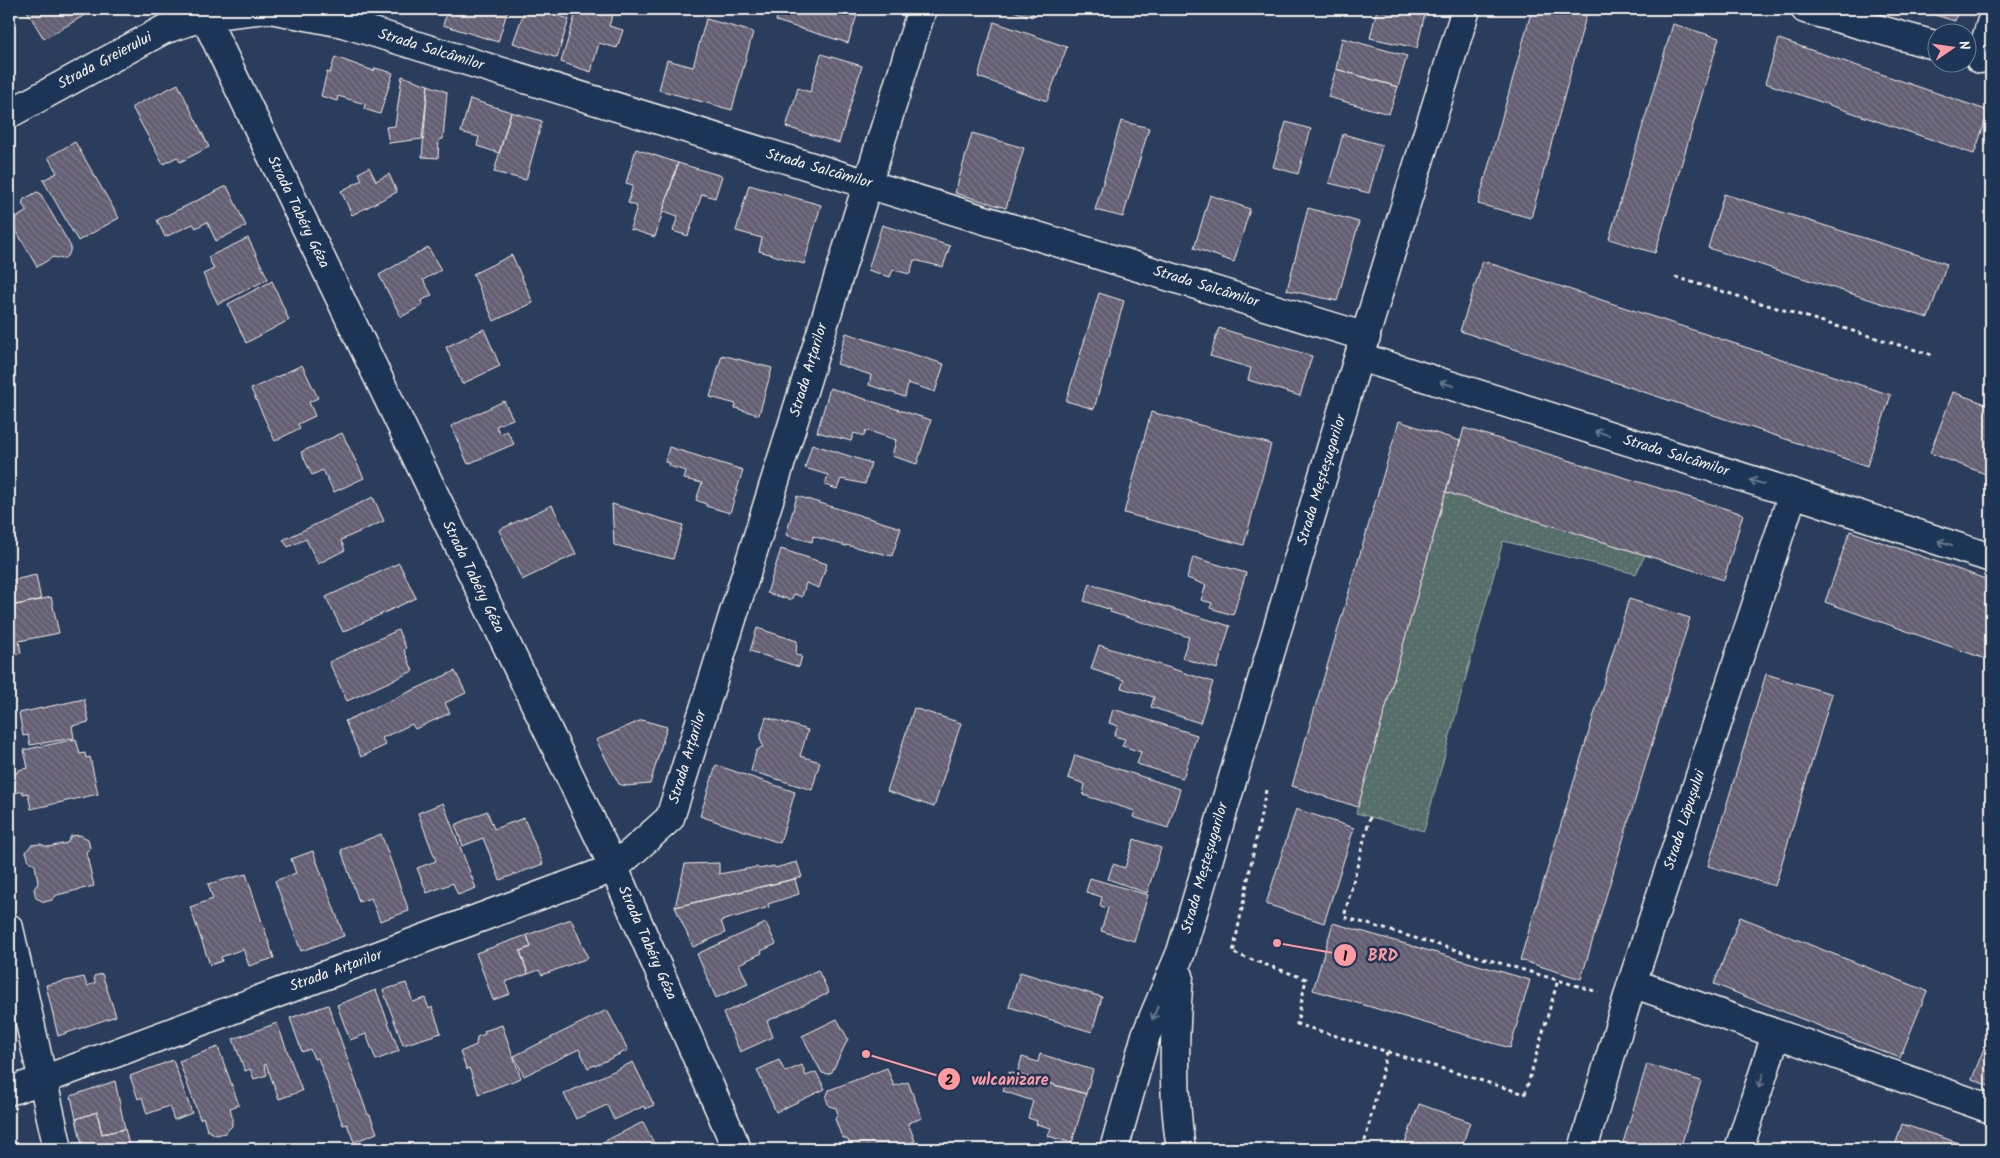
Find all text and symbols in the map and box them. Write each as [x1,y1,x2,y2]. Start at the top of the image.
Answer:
street label: Strada Salcâmilor [375,22,488,78]
north arrow [1928,22,1978,72]
street label: Strada Greierului [53,25,158,96]
text: N [1952,39,1975,52]
street label: Strada Salcâmilor [763,142,876,196]
street label: Strada Tabéry Géza [260,151,336,273]
street label: Strada Salcâmilor [1150,259,1263,315]
street label: Strada Arțarilor [783,319,835,420]
one-way arrow [1439,379,1455,389]
street label: Strada Meșteșugarilor [1291,411,1354,548]
one-way arrow [1595,428,1610,437]
street label: Strada Salcâmilor [1620,428,1733,484]
one-way arrow [1749,476,1765,486]
street label: Strada Tabéry Géza [435,516,511,638]
one-way arrow [1938,538,1953,547]
street label: Strada Arțarilor [662,706,714,807]
street label: Strada Lăpușului [1658,765,1713,873]
street label: Strada Meșteșugarilor [1175,799,1236,936]
street label: Strada Tabéry Géza [611,882,683,1004]
callout: BRD [1333,940,1408,971]
street label: Strada Arțarilor [286,943,387,999]
text: BRD [1368,944,1398,969]
text: 1 [1343,945,1348,969]
one-way arrow [1150,1005,1160,1020]
callout: vulcanizare [936,1064,1058,1095]
text: vulcanizare [971,1068,1049,1093]
text: 2 [945,1069,954,1093]
one-way arrow [1756,1072,1766,1088]

